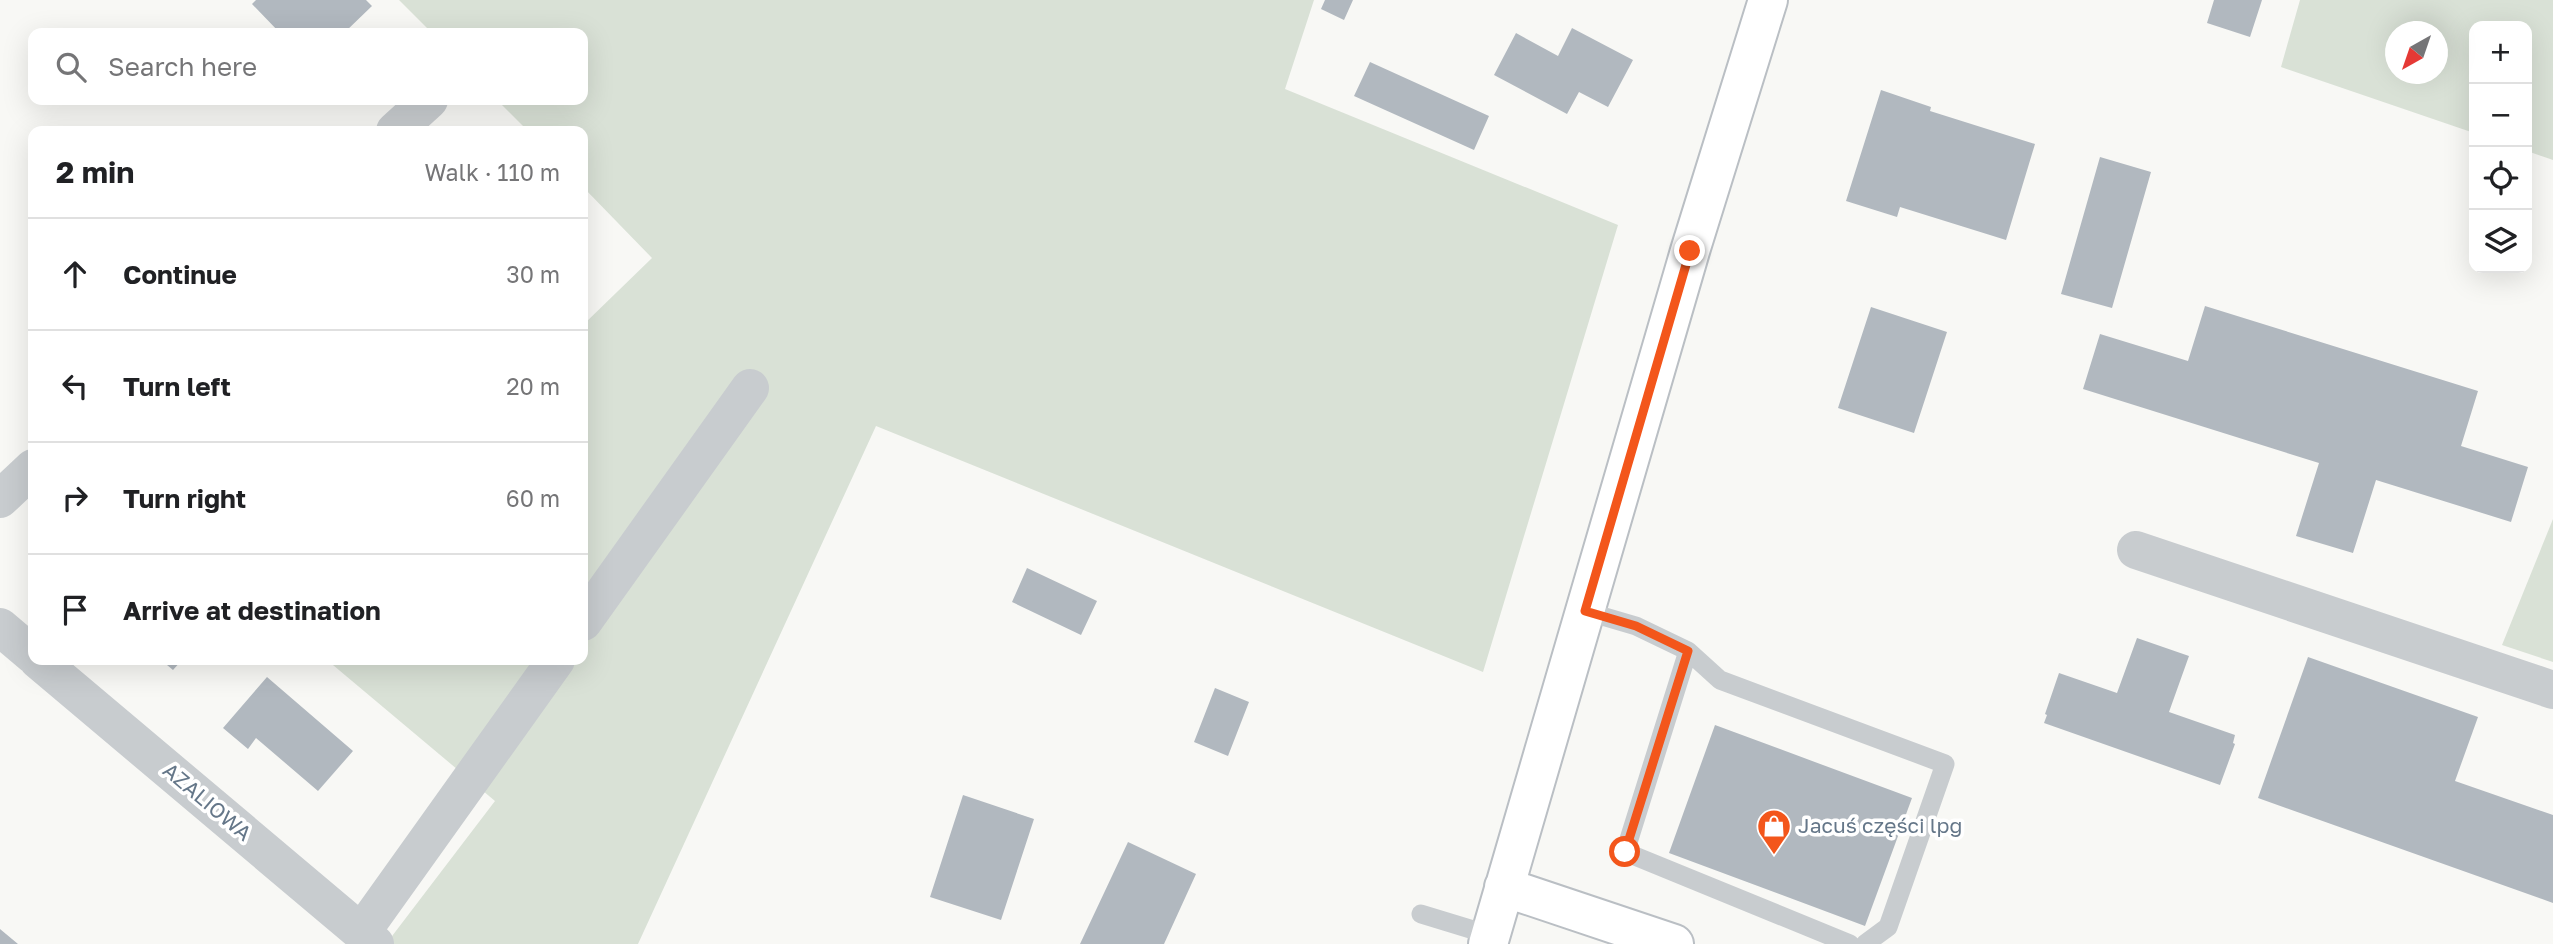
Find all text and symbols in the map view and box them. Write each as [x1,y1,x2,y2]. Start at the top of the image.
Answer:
north arrow [2385,21,2448,84]
map controls [2469,21,2532,273]
button: + [2469,21,2532,84]
search box [28,28,588,105]
icon: search [52,48,90,86]
text: Search here [108,51,257,82]
button: − [2469,84,2532,147]
button: locate [2469,147,2532,210]
text: 2 min [56,154,134,190]
text: Walk · 110 m [424,158,560,186]
button: layers [2469,210,2532,273]
route end [1674,235,1705,266]
icon: ahead [56,255,94,293]
text: Continue [123,259,237,290]
text: 30 m [506,260,560,288]
icon: left [56,367,94,405]
text: Turn left [123,371,231,402]
text: 20 m [506,372,560,400]
icon: right [56,479,94,517]
text: Turn right [123,483,246,514]
text: 60 m [506,484,560,512]
icon: arrive [56,591,94,629]
text: Arrive at destination [123,595,381,626]
street label: AZALIOWA [158,757,257,846]
shop icon: Jacuś części lpg [1755,807,1793,856]
place label: Jacuś części lpg [1798,812,1962,838]
route start [1609,836,1640,867]

